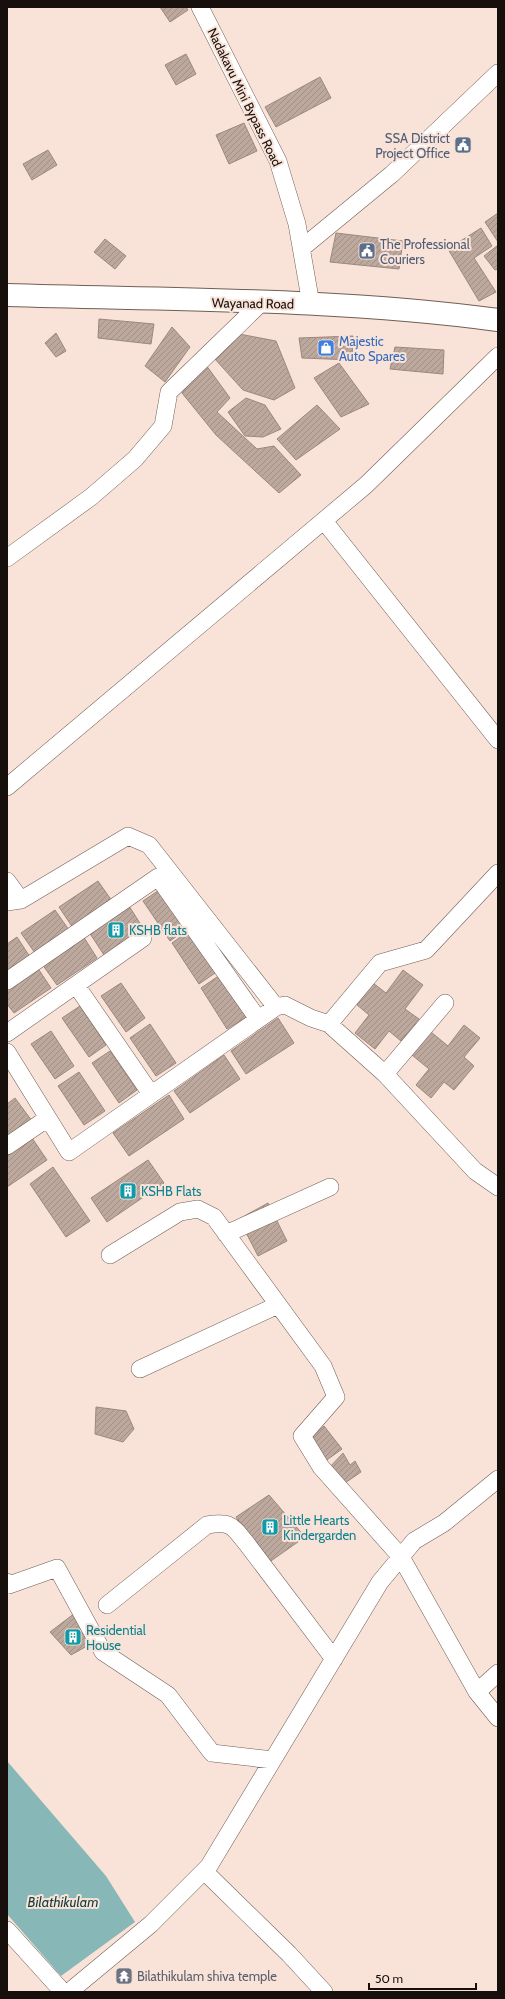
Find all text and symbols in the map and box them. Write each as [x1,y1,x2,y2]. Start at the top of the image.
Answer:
street label: Nadakavu Mini Bypass Road [204,25,286,169]
place label: SSA District Project Office [375,130,451,162]
public building icon: SSA District Project Office [453,135,473,155]
place label: The Professional Couriers [380,236,470,267]
public building icon: The Professional Couriers [357,241,377,261]
street label: Wayanad Road [212,294,294,312]
place label: Majestic Auto Spares [339,333,406,364]
shop icon: Majestic Auto Spares [316,338,336,358]
building icon: KSHB flats [106,920,126,940]
place label: KSHB flats [129,922,188,938]
building icon: KSHB Flats [118,1181,138,1201]
place label: KSHB Flats [141,1183,202,1199]
place label: Little Hearts Kindergarden [283,1512,356,1543]
building icon: Little Hearts Kindergarden [260,1517,280,1537]
place label: Residential House [86,1622,146,1653]
building icon: Residential House [63,1627,83,1647]
water label: Bilathikulam [28,1893,98,1911]
scale bar [369,1965,476,1991]
temple icon: Bilathikulam shiva temple [114,1966,134,1986]
place label: Bilathikulam shiva temple [137,1968,277,1984]
text: 50 m [375,1971,403,1986]

